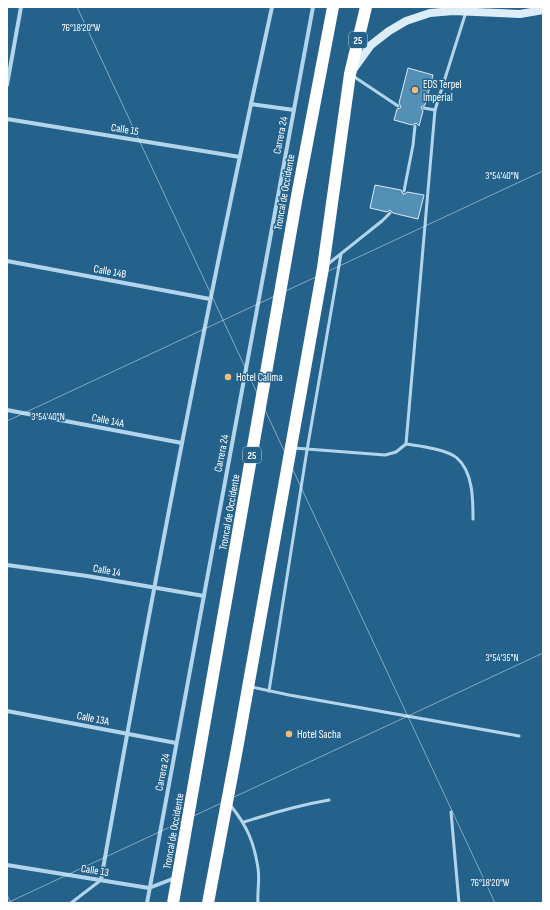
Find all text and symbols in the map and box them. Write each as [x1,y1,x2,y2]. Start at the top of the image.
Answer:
text: 76°18'20"W [62,22,101,34]
road number: 25 [349,32,367,48]
place label: EDS Terpel Imperial [423,78,462,104]
marker: EDS Terpel Imperial [410,85,420,95]
street label: Carrera 24 [270,115,291,155]
street label: Calle 15 [110,121,140,138]
street label: Troncal de Occidente [271,153,298,231]
text: 3°54'40"N [485,170,519,182]
street label: Calle 14B [93,262,127,281]
place label: Hotel Calima [236,371,283,384]
marker: Hotel Calima [223,372,233,382]
text: 3°54'40"N [31,411,65,423]
street label: Calle 14A [91,411,126,430]
street label: Carrera 24 [211,433,232,473]
road number: 25 [243,447,261,463]
street label: Troncal de Occidente [216,473,243,551]
street label: Calle 14 [92,562,122,579]
text: 3°54'35"N [485,652,519,664]
street label: Calle 13A [76,709,111,728]
place label: Hotel Sacha [297,728,341,741]
marker: Hotel Sacha [284,729,294,739]
street label: Carrera 24 [152,752,173,792]
street label: Troncal de Occidente [160,792,187,870]
street label: Calle 13 [80,862,110,879]
text: 76°18'20"W [471,877,510,889]

